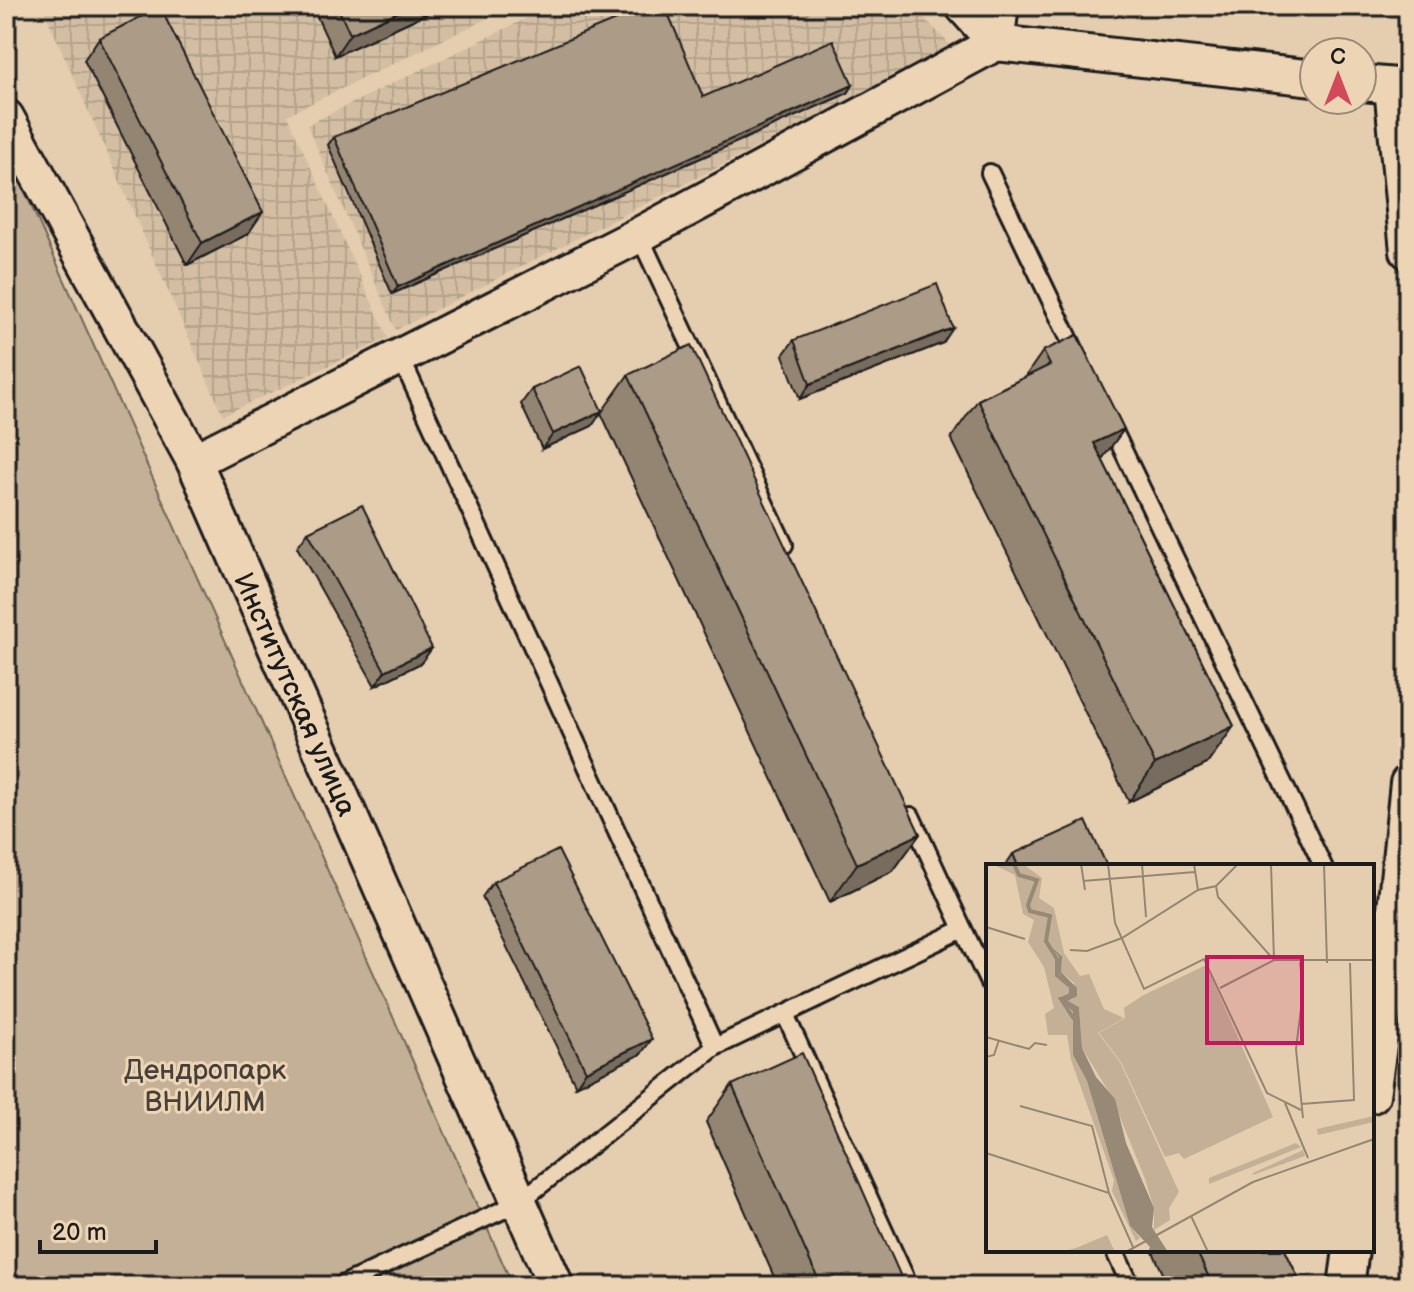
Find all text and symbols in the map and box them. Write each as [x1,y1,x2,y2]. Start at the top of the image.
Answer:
north arrow [1298,36,1378,116]
text: С [1330,44,1346,71]
street label: Институтская улица [226,568,363,822]
inset map [986,864,1374,1252]
park label: Дендропарк ВНИИЛМ [124,1054,286,1119]
scale bar [40,1204,156,1254]
text: 20 m [52,1218,107,1247]

